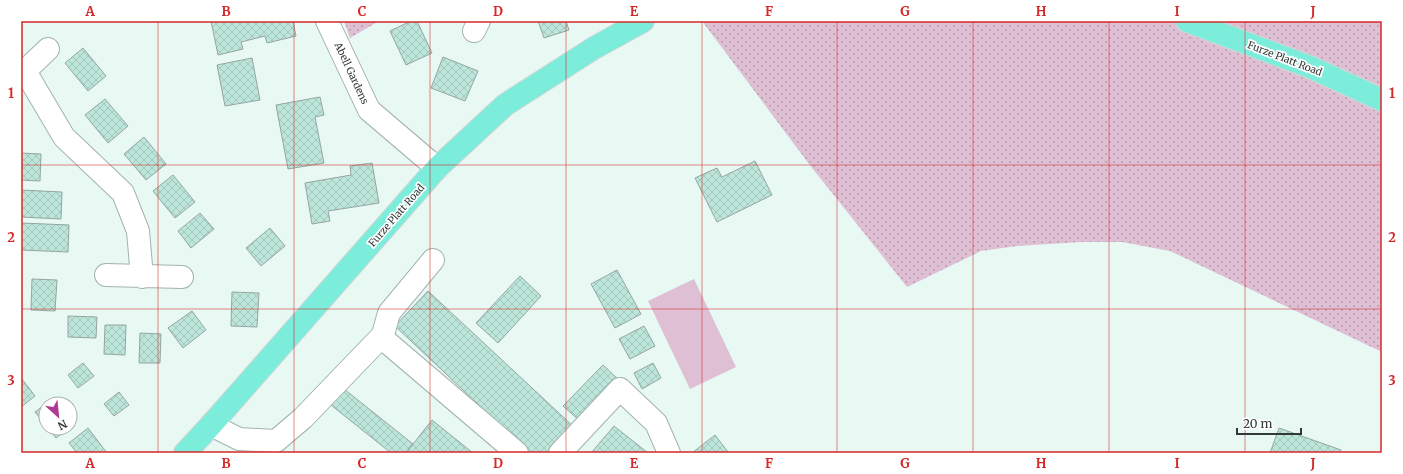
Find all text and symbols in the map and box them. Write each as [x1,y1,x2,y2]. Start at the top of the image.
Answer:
text: A [84,3,95,20]
text: B [221,3,231,20]
text: C [358,3,367,20]
text: D [493,3,503,20]
text: E [630,3,639,20]
text: F [765,3,773,20]
text: G [900,3,910,20]
text: H [1036,3,1047,20]
text: I [1174,3,1180,20]
text: J [1309,3,1316,20]
street label: Furze Platt Road [1246,38,1324,79]
street label: Abell Gardens [331,39,372,106]
text: 1 [8,85,14,102]
text: 1 [1389,85,1395,102]
street label: Furze Platt Road [366,181,427,249]
text: 2 [7,229,15,246]
text: 2 [1388,229,1396,246]
text: 3 [7,372,15,389]
text: 3 [1388,372,1396,389]
north arrow [38,396,78,436]
scale bar [1237,410,1301,436]
text: 20 m [1243,416,1272,431]
text: N [55,417,70,433]
text: A [84,455,95,472]
text: B [221,455,231,472]
text: C [358,455,367,472]
text: D [493,455,503,472]
text: E [630,455,639,472]
text: F [765,455,773,472]
text: G [900,455,910,472]
text: H [1036,455,1047,472]
text: I [1174,455,1180,472]
text: J [1309,455,1316,472]

